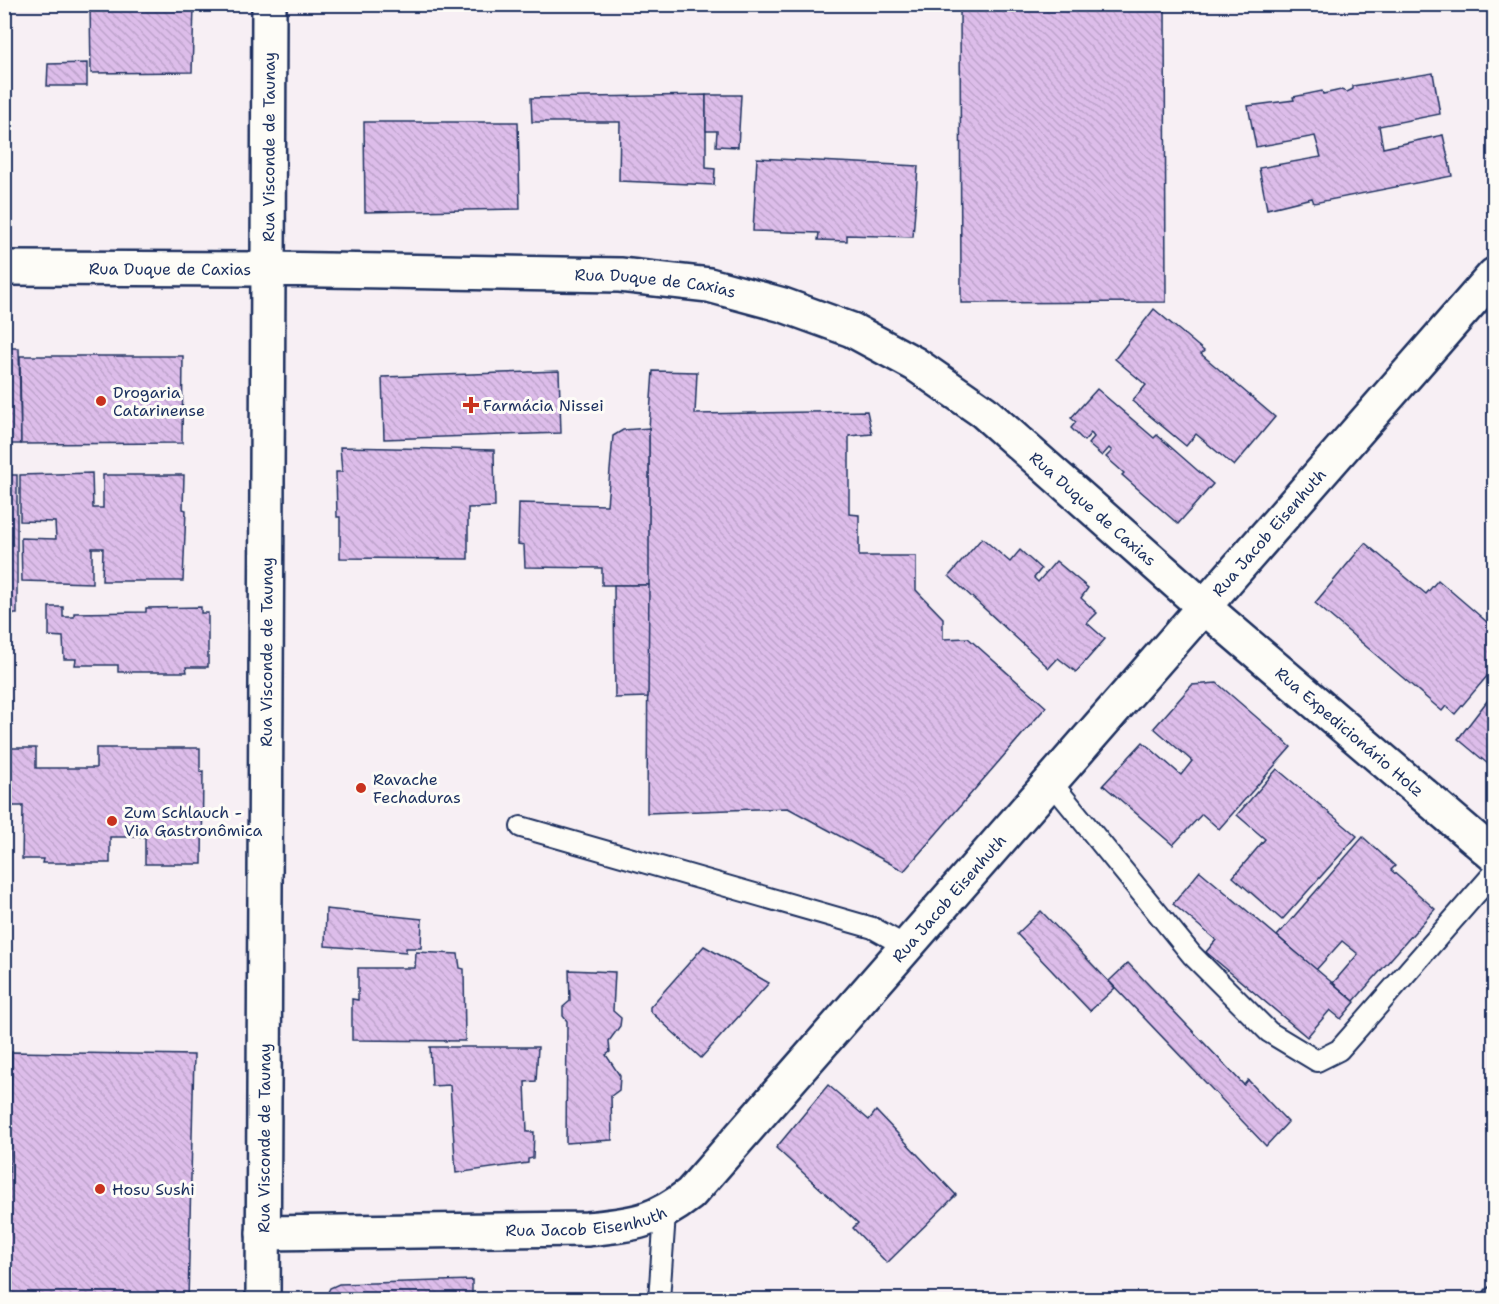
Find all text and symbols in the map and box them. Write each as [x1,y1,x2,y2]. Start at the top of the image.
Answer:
street label: Rua Visconde de Taunay [258,52,279,242]
street label: Rua Duque de Caxias [89,258,251,279]
street label: Rua Duque de Caxias [574,264,739,302]
place label: Drogaria Catarinense [113,382,205,421]
marker: Drogaria Catarinense [94,394,108,408]
place label: Farmácia Nissei [483,395,604,416]
marker: Farmácia Nissei [464,398,478,412]
street label: Rua Duque de Caxias [1025,447,1161,570]
street label: Rua Jacob Eisenhuth [1207,464,1330,601]
street label: Rua Visconde de Taunay [255,557,277,747]
street label: Rua Expedicionário Holz [1271,662,1428,801]
place label: Ravache Fechaduras [373,769,461,808]
marker: Ravache Fechaduras [354,781,368,795]
place label: Zum Schlauch - Via Gastronômica [124,802,262,841]
marker: Zum Schlauch - Via Gastronômica [105,814,119,828]
street label: Rua Jacob Eisenhuth [887,830,1010,966]
street label: Rua Visconde de Taunay [253,1043,275,1233]
place label: Hosu Sushi [112,1179,195,1200]
marker: Hosu Sushi [93,1182,107,1196]
street label: Rua Jacob Eisenhuth [505,1201,670,1241]

